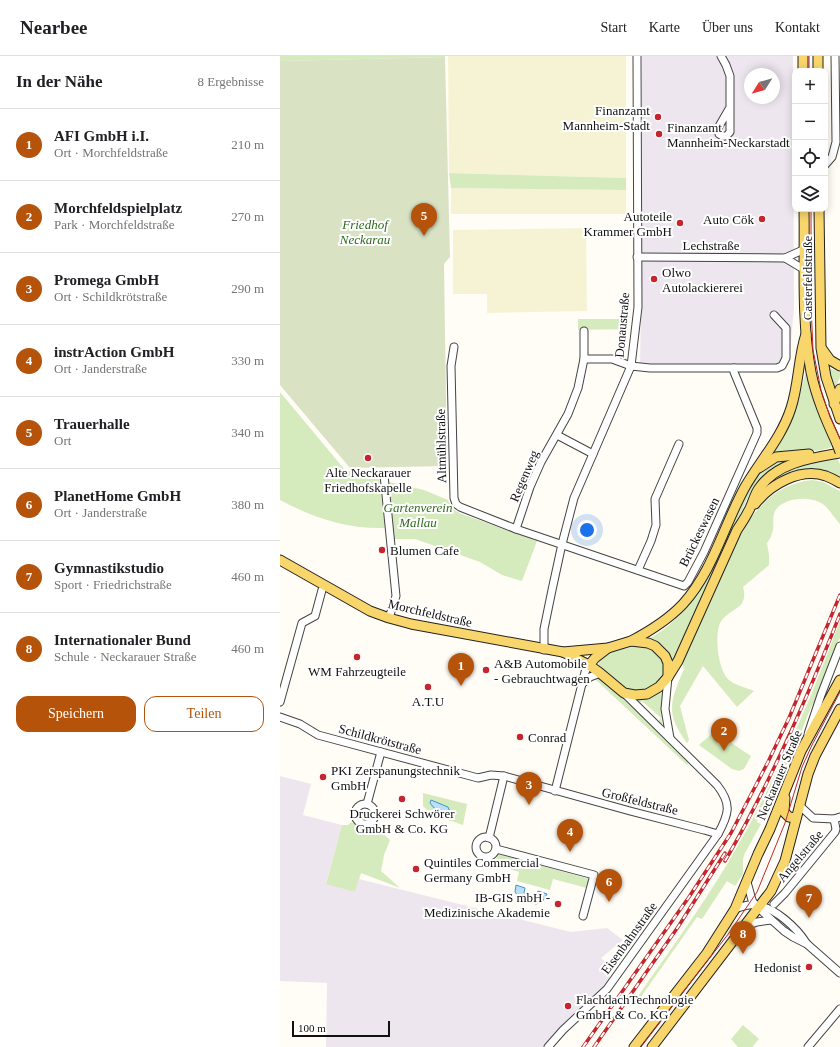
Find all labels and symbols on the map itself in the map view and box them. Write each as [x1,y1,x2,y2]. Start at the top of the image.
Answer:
north arrow [744,68,780,104]
place label: Finanzamt Mannheim-Stadt [563,103,650,133]
marker: Finanzamt Mannheim-Stadt [653,112,663,122]
place label: Finanzamt Mannheim-Neckarstadt [667,120,790,150]
marker: Finanzamt Mannheim-Neckarstadt [654,129,664,139]
pin: 5 [411,203,437,236]
place label: Autoteile Krammer GmbH [584,209,672,239]
place label: Auto Cök [703,212,754,227]
marker: Auto Cök [757,214,767,224]
park label: Friedhof Neckarau [339,217,391,247]
marker: Autoteile Krammer GmbH [675,218,685,228]
street label: Casterfeldstraße [800,236,815,320]
street label: Lechstraße [682,238,740,253]
place label: Olwo Autolackiererei [662,265,743,295]
marker: Olwo Autolackiererei [649,274,659,284]
street label: Donaustraße [612,291,632,358]
street label: Altmühlstraße [433,408,449,483]
street label: Regenweg [506,447,542,504]
marker: Alte Neckarauer Friedhofskapelle [363,453,373,463]
place label: Alte Neckarauer Friedhofskapelle [324,465,412,495]
street label: Brückeswasen [676,495,722,569]
park label: Gartenverein Mallau [384,500,452,530]
your location [577,520,597,540]
place label: Blumen Cafe [390,543,459,558]
marker: Blumen Cafe [377,545,387,555]
street label: Morchfeldstraße [386,596,474,630]
marker: WM Fahrzeugteile [352,652,362,662]
pin: 1 [448,653,474,686]
place label: A&B Automobile - Gebrauchtwagen [494,656,590,686]
place label: WM Fahrzeugteile [308,664,406,679]
marker: A&B Automobile - Gebrauchtwagen [481,665,491,675]
marker: A.T.U [423,682,433,692]
place label: A.T.U [412,694,445,709]
pin: 2 [711,718,737,751]
street label: Schildkrötstraße [337,721,423,757]
street label: Neckarauer Straße [753,728,805,822]
place label: Conrad [528,730,567,745]
marker: Conrad [515,732,525,742]
place label: PKI Zerspanungstechnik GmbH [331,763,460,793]
marker: PKI Zerspanungstechnik GmbH [318,772,328,782]
pin: 3 [516,772,542,805]
street label: Großfeldstraße [600,784,680,818]
marker: Druckerei Schwörer GmbH & Co. KG [397,794,407,804]
place label: Druckerei Schwörer GmbH & Co. KG [349,806,455,836]
pin: 4 [557,819,583,852]
street label: Angelstraße [774,827,826,885]
place label: Quintiles Commercial Germany GmbH [424,855,540,885]
marker: Quintiles Commercial Germany GmbH [411,864,421,874]
pin: 6 [596,869,622,902]
pin: 7 [796,885,822,918]
place label: IB-GIS mbH - Medizinische Akademie [424,890,550,920]
marker: IB-GIS mbH - Medizinische Akademie [553,899,563,909]
street label: Eisenbahnstraße [598,899,660,977]
pin: 8 [730,921,756,954]
place label: Hedonist [754,960,801,975]
marker: Hedonist [804,962,814,972]
place label: FlachdachTechnologie GmbH & Co. KG [576,992,694,1022]
marker: FlachdachTechnologie GmbH & Co. KG [563,1001,573,1011]
scale bar [292,1019,390,1038]

